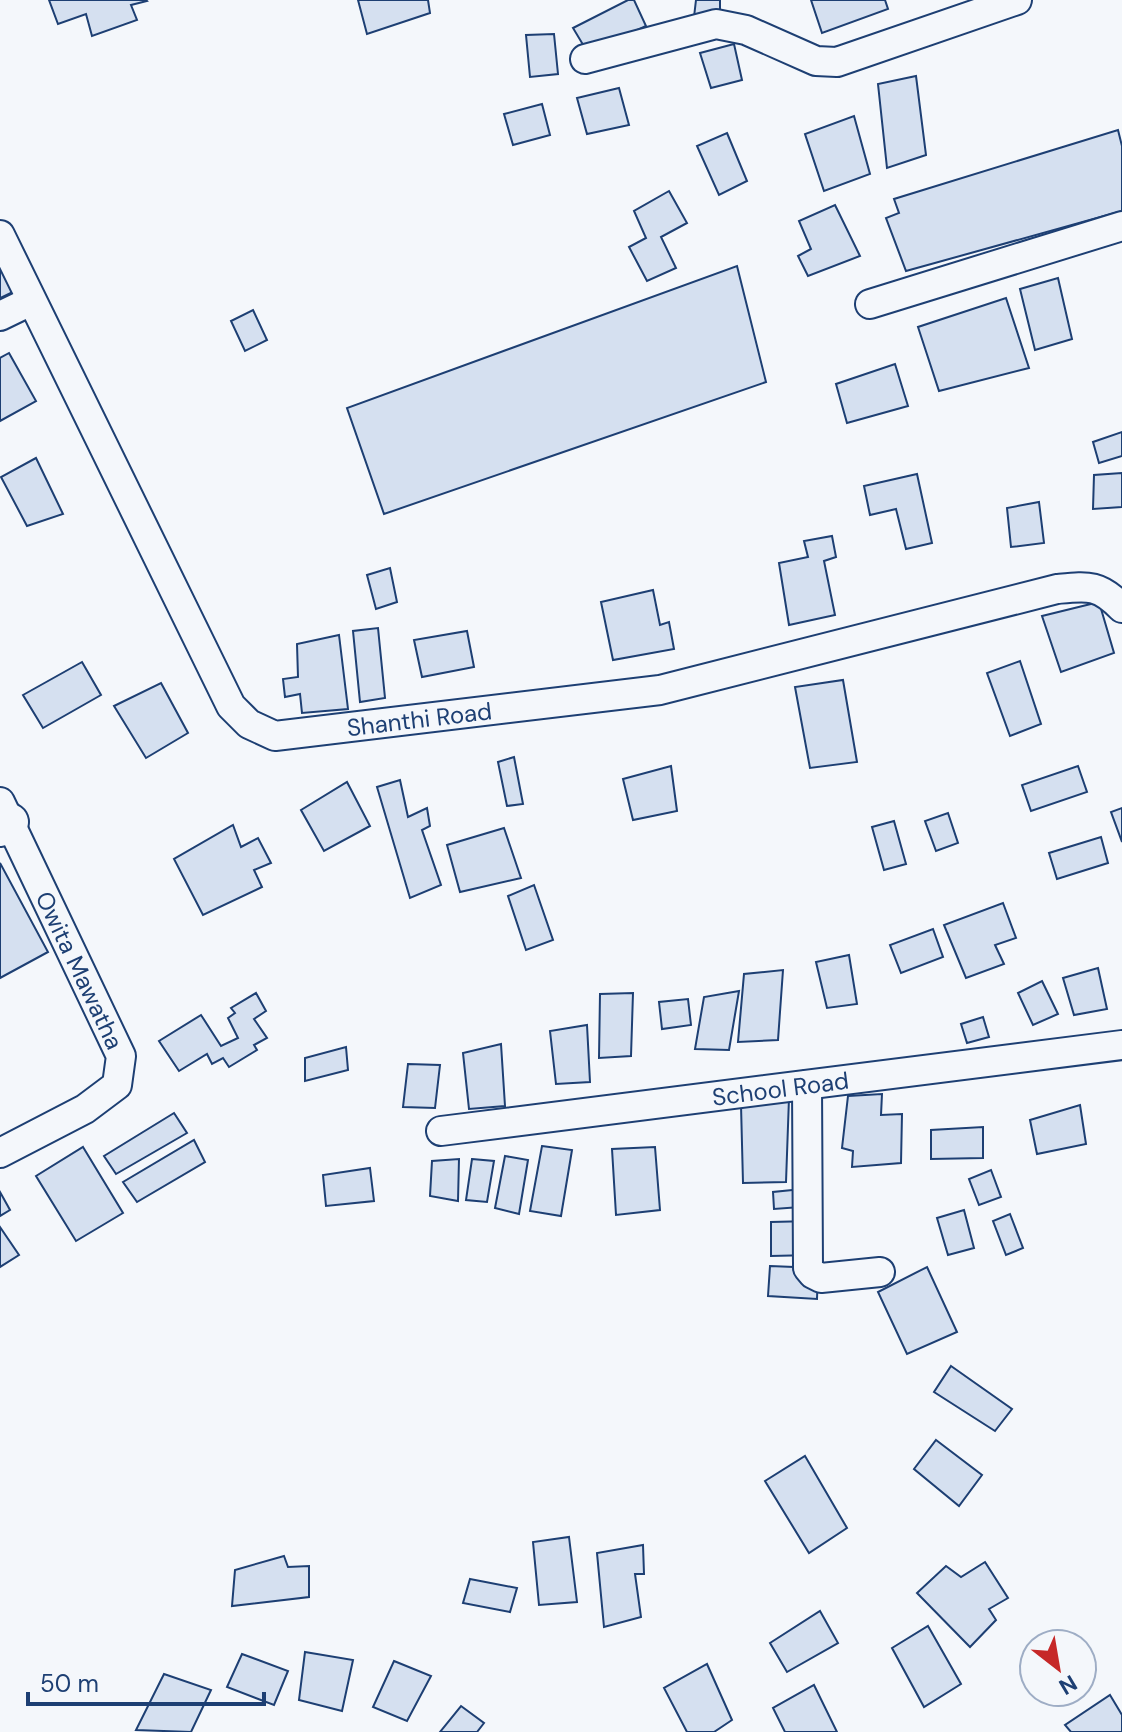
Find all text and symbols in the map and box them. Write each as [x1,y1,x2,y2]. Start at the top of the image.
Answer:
street label: Shanthi Road [345,695,494,743]
street label: Owita Mawatha [29,886,131,1054]
street label: School Road [710,1064,851,1112]
north arrow [1018,1628,1098,1708]
scale bar [28,1656,264,1706]
text: 50 m [40,1668,99,1699]
text: N [1054,1668,1082,1701]

